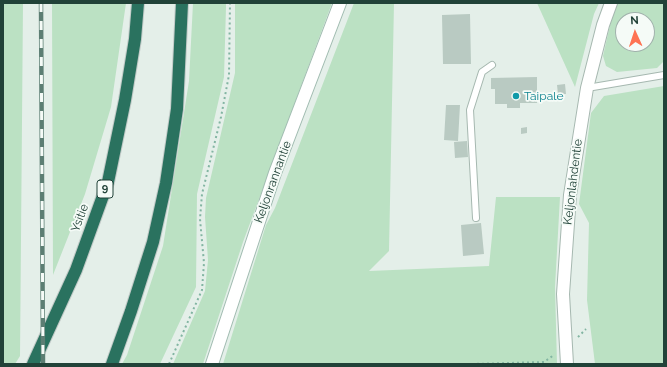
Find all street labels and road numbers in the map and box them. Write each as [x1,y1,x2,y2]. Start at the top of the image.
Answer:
street label: Keljonlahdentie [561,138,585,226]
street label: Keljonrannantie [251,139,295,225]
road number: 9 [97,180,113,198]
street label: Ysitie [68,202,92,234]

